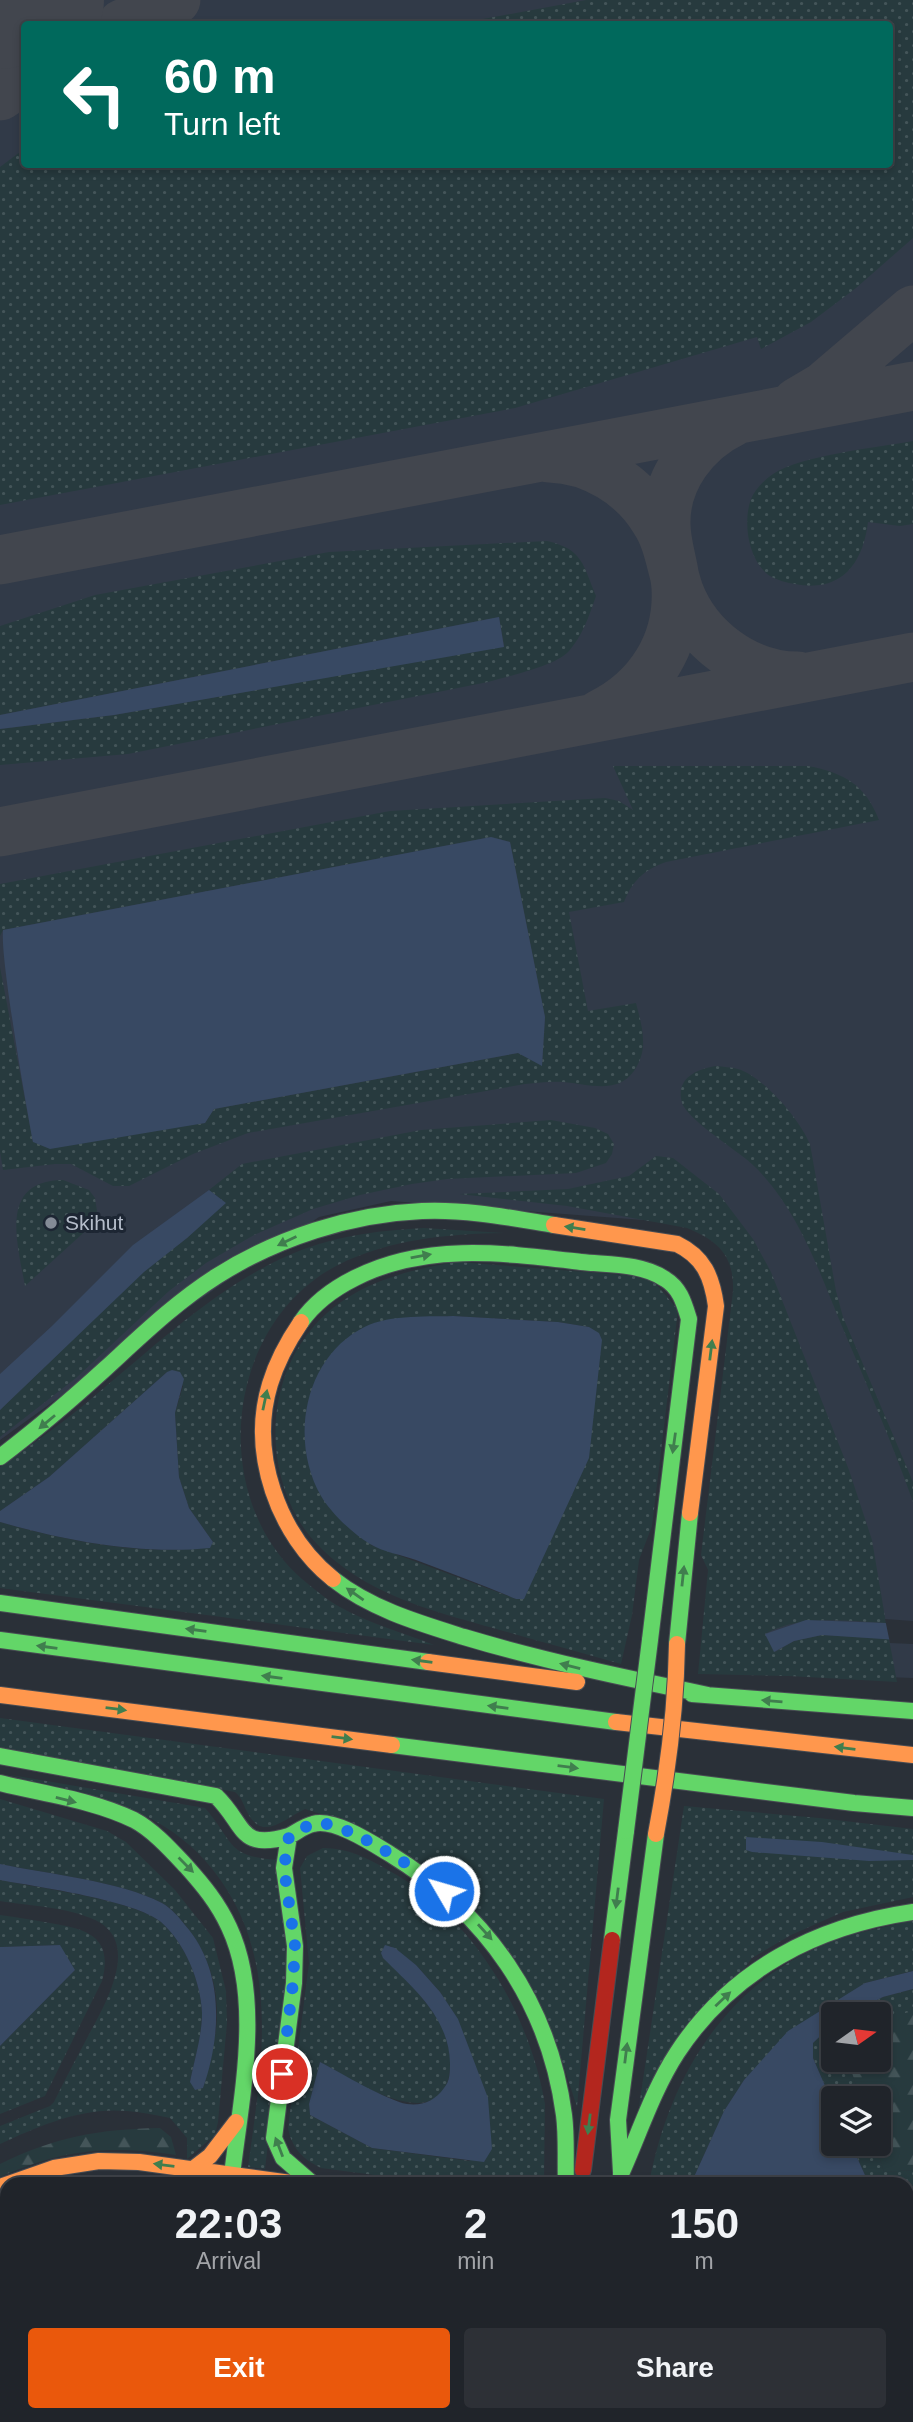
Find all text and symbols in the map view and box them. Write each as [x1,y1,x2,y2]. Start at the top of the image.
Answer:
icon: left [49,49,140,140]
text: 60 m [164,49,276,103]
text: Turn left [164,106,280,142]
place label: Skihut [65,1211,124,1234]
marker: Skihut [43,1215,59,1231]
one-way arrow [564,1222,586,1233]
one-way arrow [277,1235,297,1247]
one-way arrow [410,1250,432,1261]
one-way arrow [705,1339,716,1361]
one-way arrow [260,1389,271,1411]
one-way arrow [38,1414,56,1429]
one-way arrow [668,1432,679,1454]
one-way arrow [677,1565,688,1587]
one-way arrow [346,1587,364,1601]
one-way arrow [185,1625,207,1636]
one-way arrow [35,1641,57,1652]
one-way arrow [410,1655,432,1666]
one-way arrow [559,1660,581,1671]
one-way arrow [261,1671,283,1682]
one-way arrow [760,1695,782,1706]
one-way arrow [486,1701,508,1712]
one-way arrow [105,1704,127,1715]
one-way arrow [331,1733,353,1744]
one-way arrow [834,1743,856,1754]
one-way arrow [557,1761,579,1772]
one-way arrow [55,1795,77,1806]
position arrow [407,1854,481,1928]
one-way arrow [177,1857,194,1873]
one-way arrow [612,1887,623,1909]
one-way arrow [476,1923,492,1940]
one-way arrow [714,1992,731,2008]
north arrow [821,2002,891,2072]
map controls [821,2002,891,2156]
one-way arrow [621,2041,632,2063]
pin [252,2044,312,2104]
icon: arrive [263,2055,301,2093]
button: layers [821,2086,891,2156]
one-way arrow [583,2114,594,2136]
one-way arrow [273,2136,284,2157]
one-way arrow [153,2159,175,2170]
text: 22:03 [175,2200,282,2247]
text: 2 [464,2200,487,2247]
text: 150 [669,2200,739,2247]
text: Arrival [196,2248,261,2274]
text: min [457,2248,494,2274]
text: m [695,2248,714,2274]
button: Exit [28,2328,450,2408]
button: Share [464,2328,886,2408]

